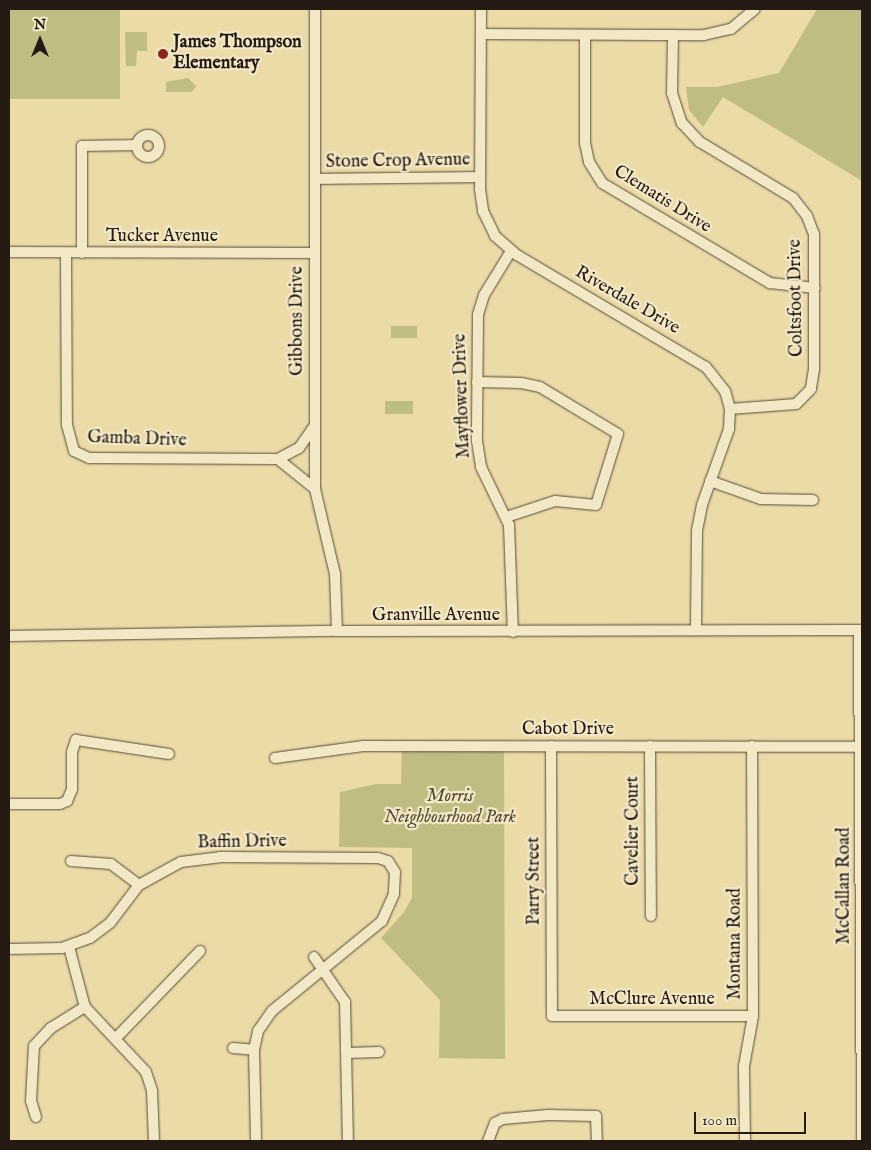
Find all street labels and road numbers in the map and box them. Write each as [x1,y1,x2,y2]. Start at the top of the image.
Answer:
street label: Stone Crop Avenue [326,150,470,174]
street label: Clematis Drive [609,161,715,239]
street label: Tucker Avenue [106,226,218,248]
street label: Coltsfoot Drive [785,239,809,357]
street label: Riverdale Drive [571,262,683,340]
street label: Gibbons Drive [287,266,309,376]
street label: Mayflower Drive [450,333,476,459]
street label: Gamba Drive [87,427,187,453]
street label: Granville Avenue [372,605,500,627]
street label: Cabot Drive [522,719,614,741]
street label: Cavelier Court [623,776,645,886]
street label: McCallan Road [834,827,856,945]
street label: Baffin Drive [197,831,287,855]
street label: Parry Street [524,837,546,925]
street label: Montana Road [725,888,747,1000]
street label: McClure Avenue [589,989,715,1011]

